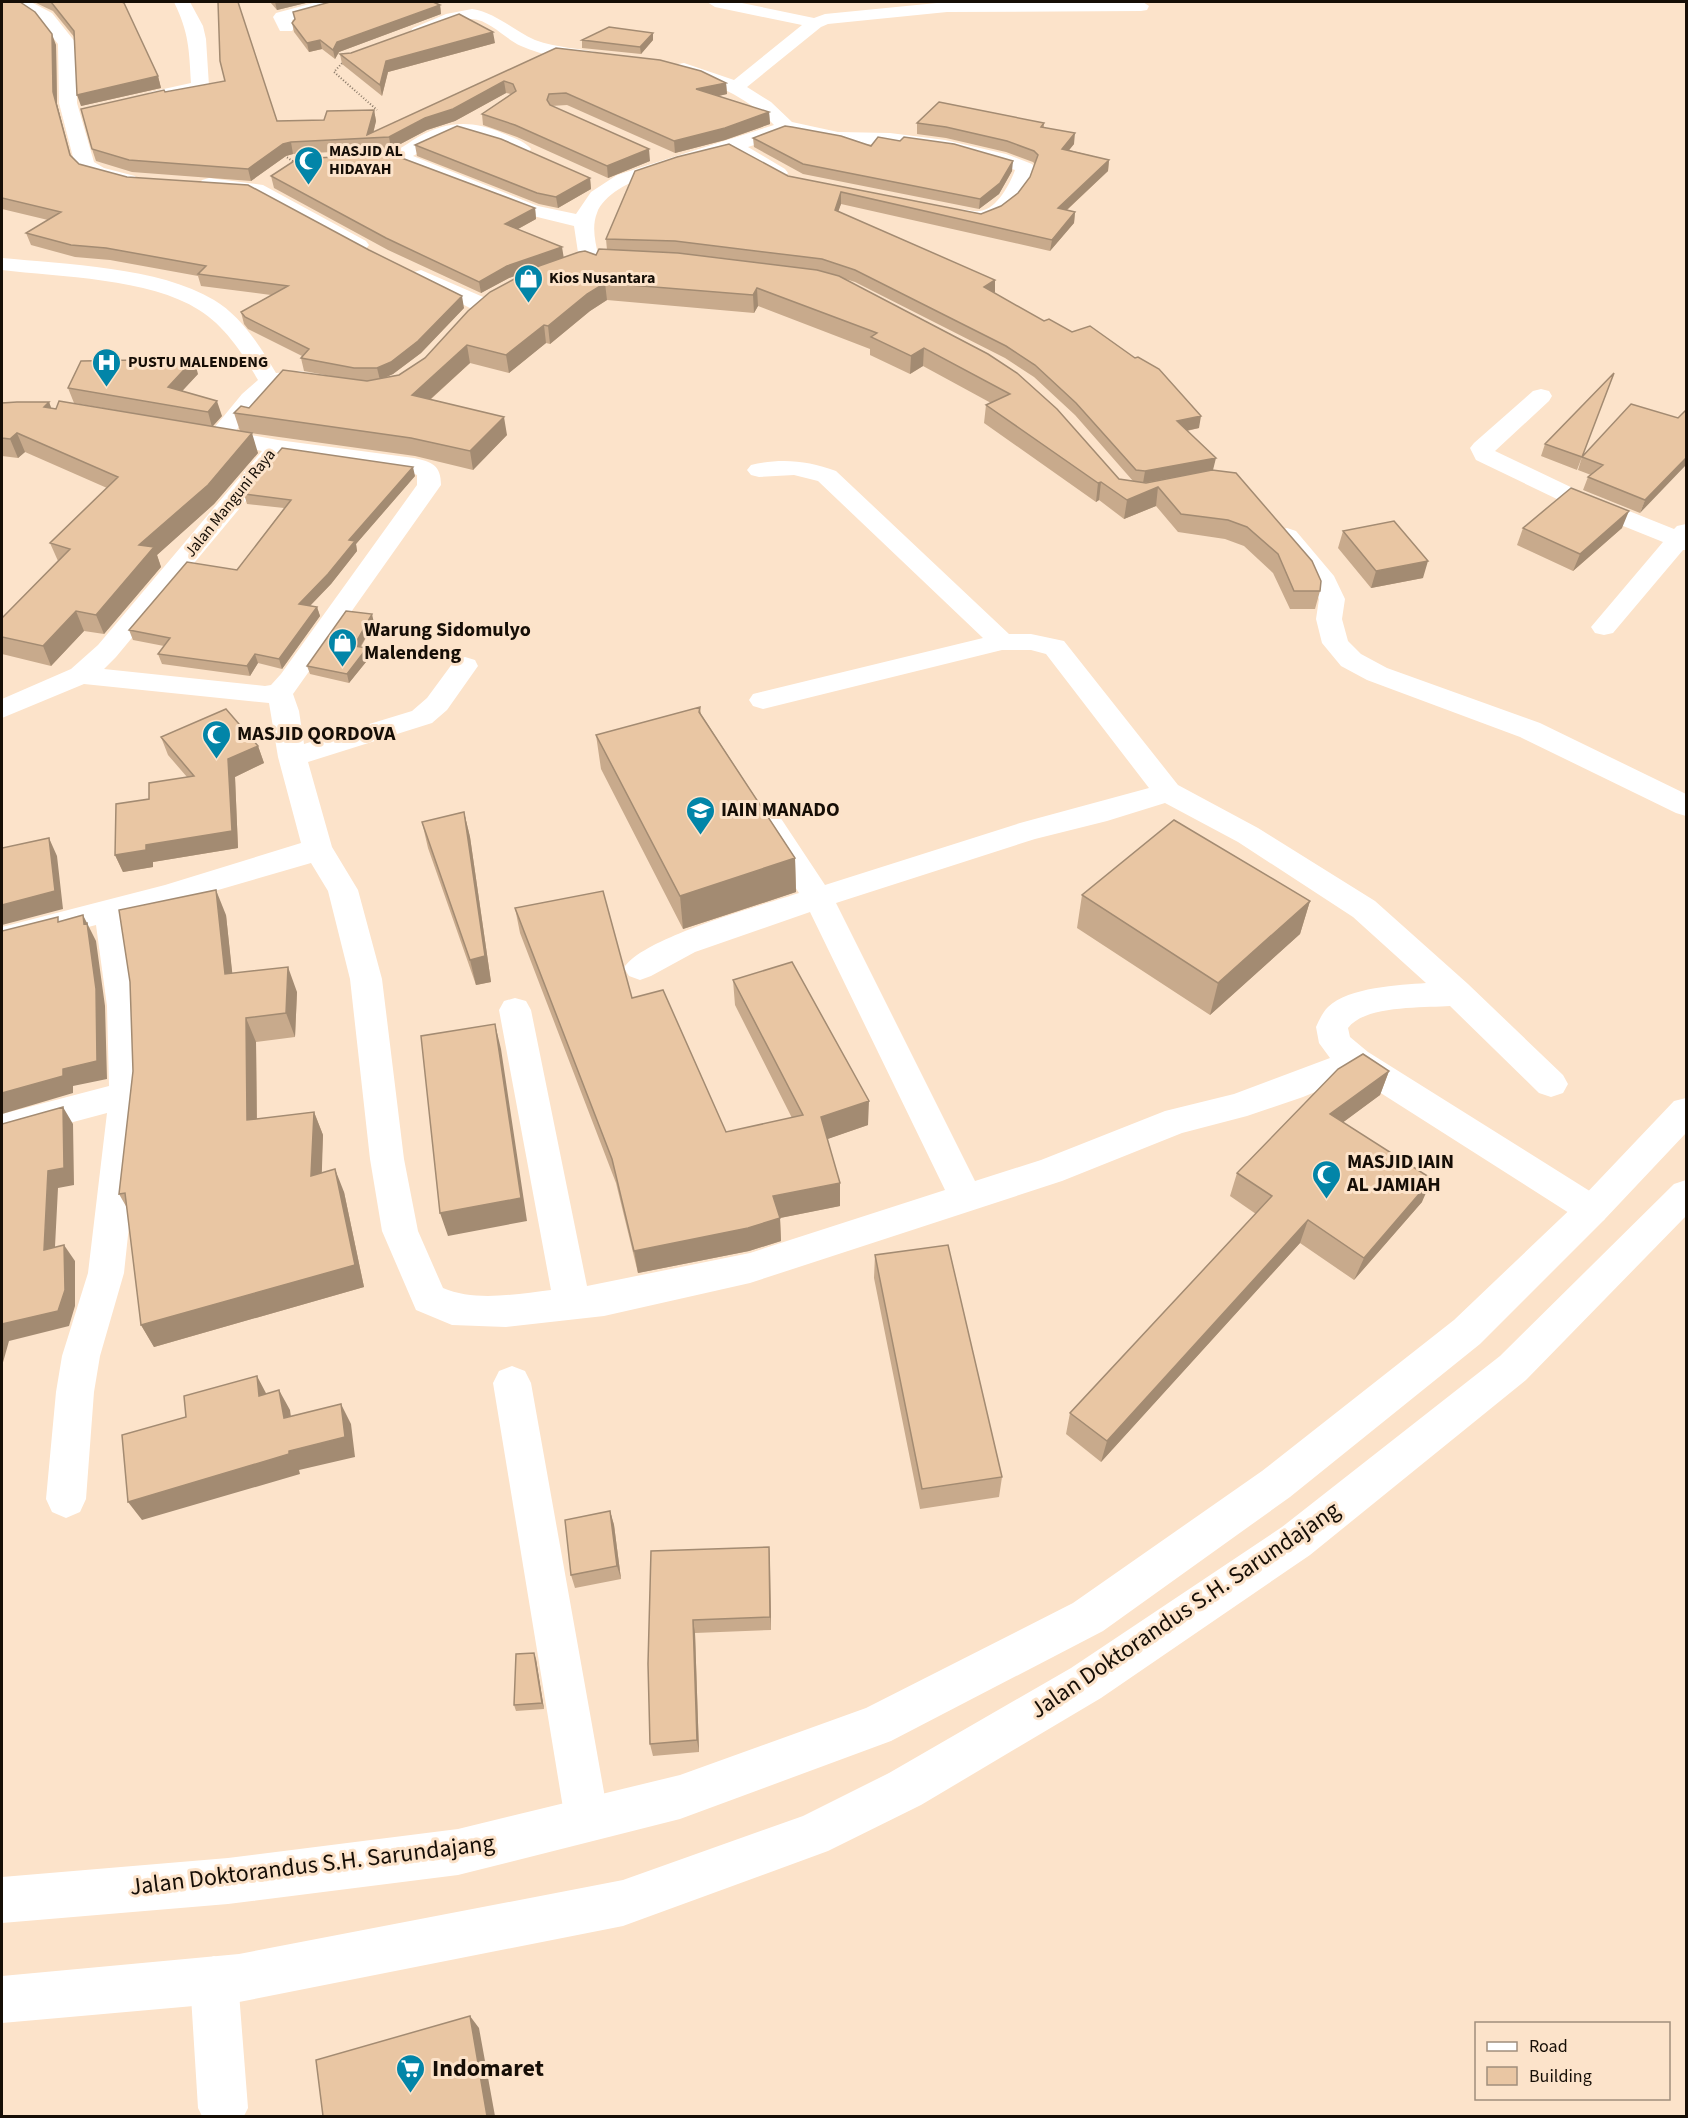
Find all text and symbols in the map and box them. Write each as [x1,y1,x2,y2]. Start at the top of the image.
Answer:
place label: MASJID AL HIDAYAH [329,140,403,180]
mosque icon: MASJID AL HIDAYAH [292,144,324,186]
shop icon: Kios Nusantara [512,262,544,304]
place label: Kios Nusantara [549,267,655,289]
hospital icon: PUSTU MALENDENG [91,346,123,388]
place label: PUSTU MALENDENG [128,351,268,373]
street label: Jalan Manguni Raya [180,444,280,562]
place label: Warung Sidomulyo Malendeng [364,616,531,667]
shop icon: Warung Sidomulyo Malendeng [327,626,359,668]
mosque icon: MASJID QORDOVA [200,718,232,760]
place label: MASJID QORDOVA [237,720,396,748]
school or university icon: IAIN MANADO [684,794,716,836]
place label: IAIN MANADO [721,796,840,824]
place label: MASJID IAIN AL JAMIAH [1346,1148,1454,1199]
mosque icon: MASJID IAIN AL JAMIAH [1310,1158,1342,1200]
street label: Jalan Doktorandus S.H. Sarundajang [1023,1493,1347,1727]
street label: Jalan Doktorandus S.H. Sarundajang [128,1825,496,1905]
legend [1475,2022,1670,2100]
text: Road [1529,2034,1568,2059]
place label: Indomaret [432,2051,544,2086]
supermarket icon: Indomaret [395,2052,427,2094]
text: Building [1529,2064,1592,2089]

